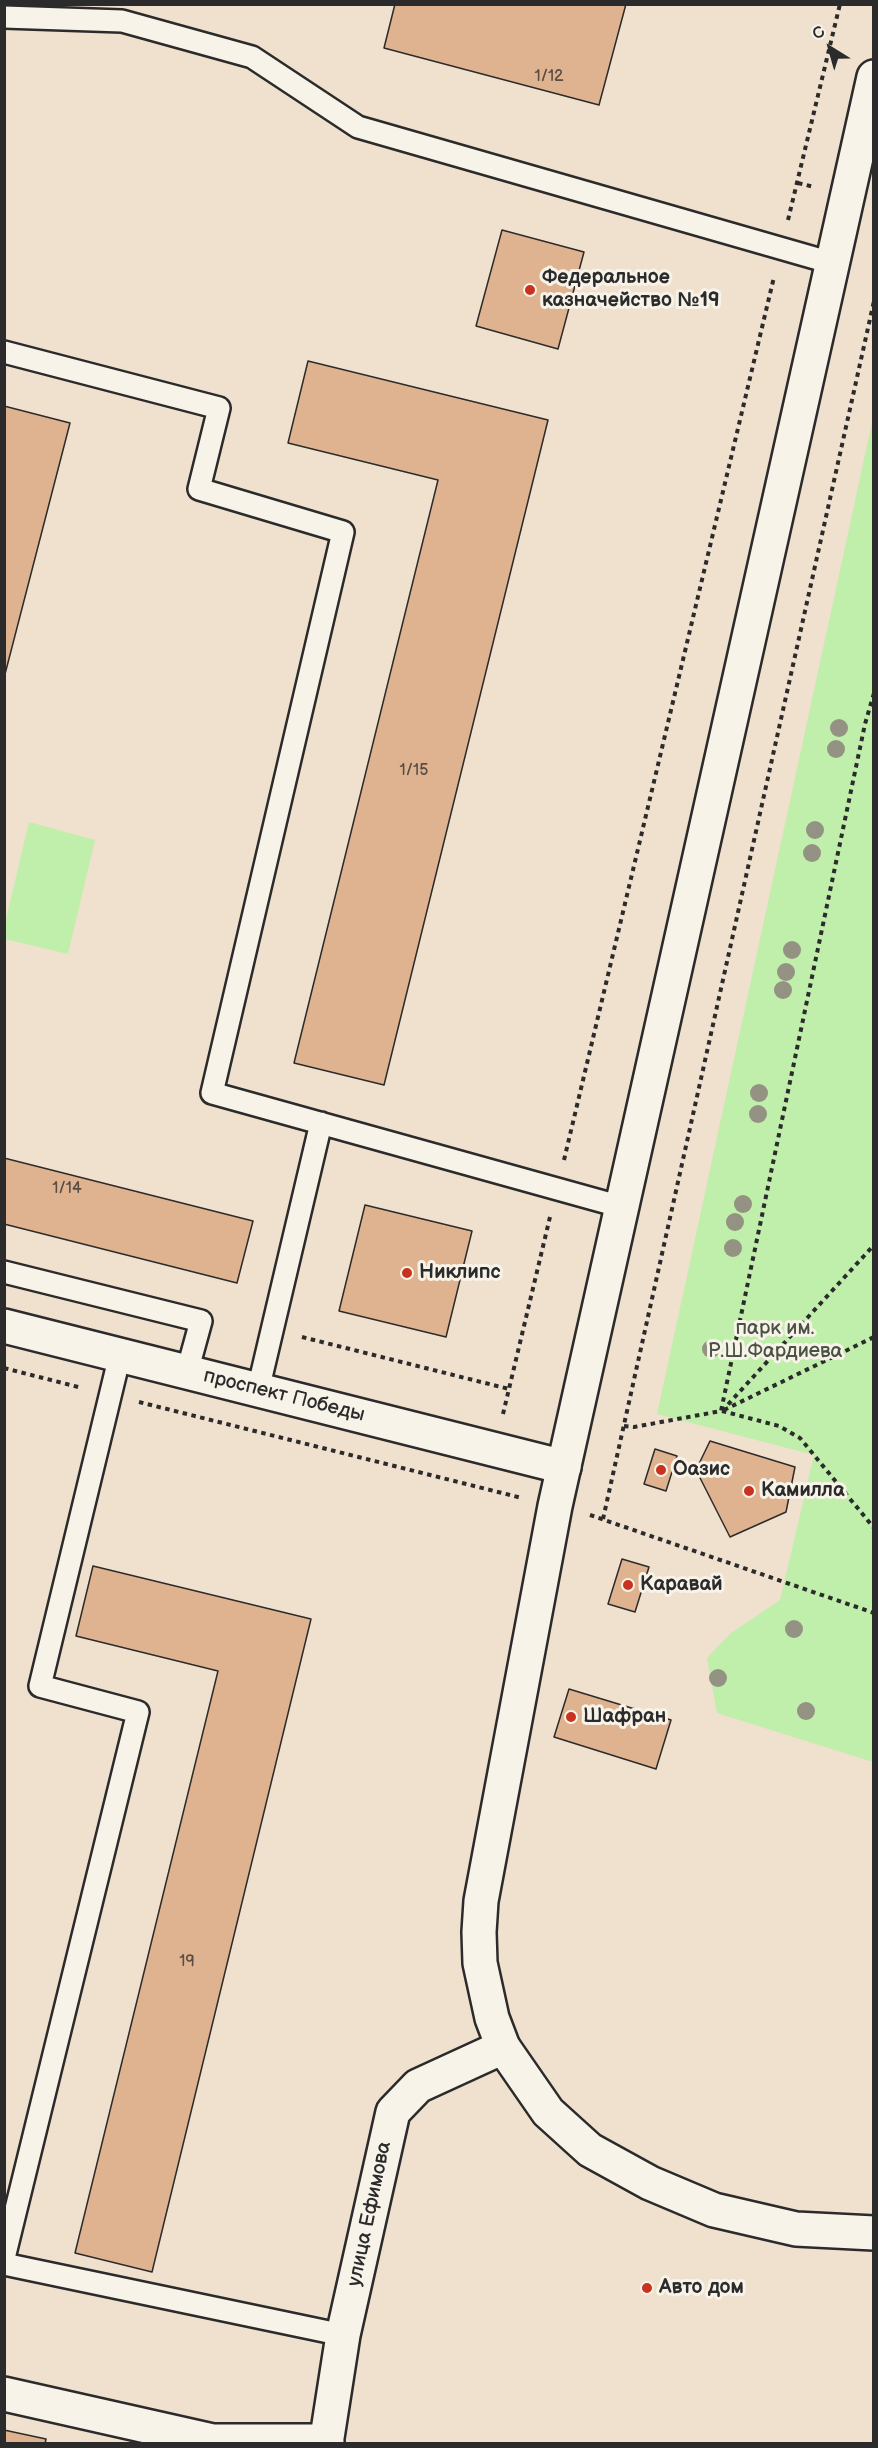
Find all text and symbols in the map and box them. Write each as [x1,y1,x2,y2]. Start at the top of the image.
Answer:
north arrow [800,18,860,78]
text: С [809,22,829,44]
house number: 1/12 [534,67,564,87]
place label: Федеральное казначейство №19 [542,266,720,313]
marker: Федеральное казначейство №19 [523,283,537,297]
house number: 1/15 [400,761,428,781]
house number: 1/14 [52,1179,82,1199]
place label: Никлипс [419,1261,501,1285]
marker: Никлипс [400,1266,414,1280]
park label: парк им. Р.Ш.Фардиева [708,1317,842,1364]
street label: проспект Победы [201,1364,367,1428]
place label: Оазис [673,1458,730,1482]
marker: Оазис [654,1463,668,1477]
place label: Камилла [761,1479,845,1503]
marker: Камилла [742,1484,756,1498]
place label: Каравай [640,1573,723,1597]
marker: Каравай [621,1578,635,1592]
place label: Шафран [583,1705,666,1729]
marker: Шафран [564,1710,578,1724]
house number: 19 [179,1952,195,1972]
street label: улица Ефимова [343,2139,397,2289]
place label: Авто дом [659,2276,744,2300]
marker: Авто дом [640,2281,654,2295]

